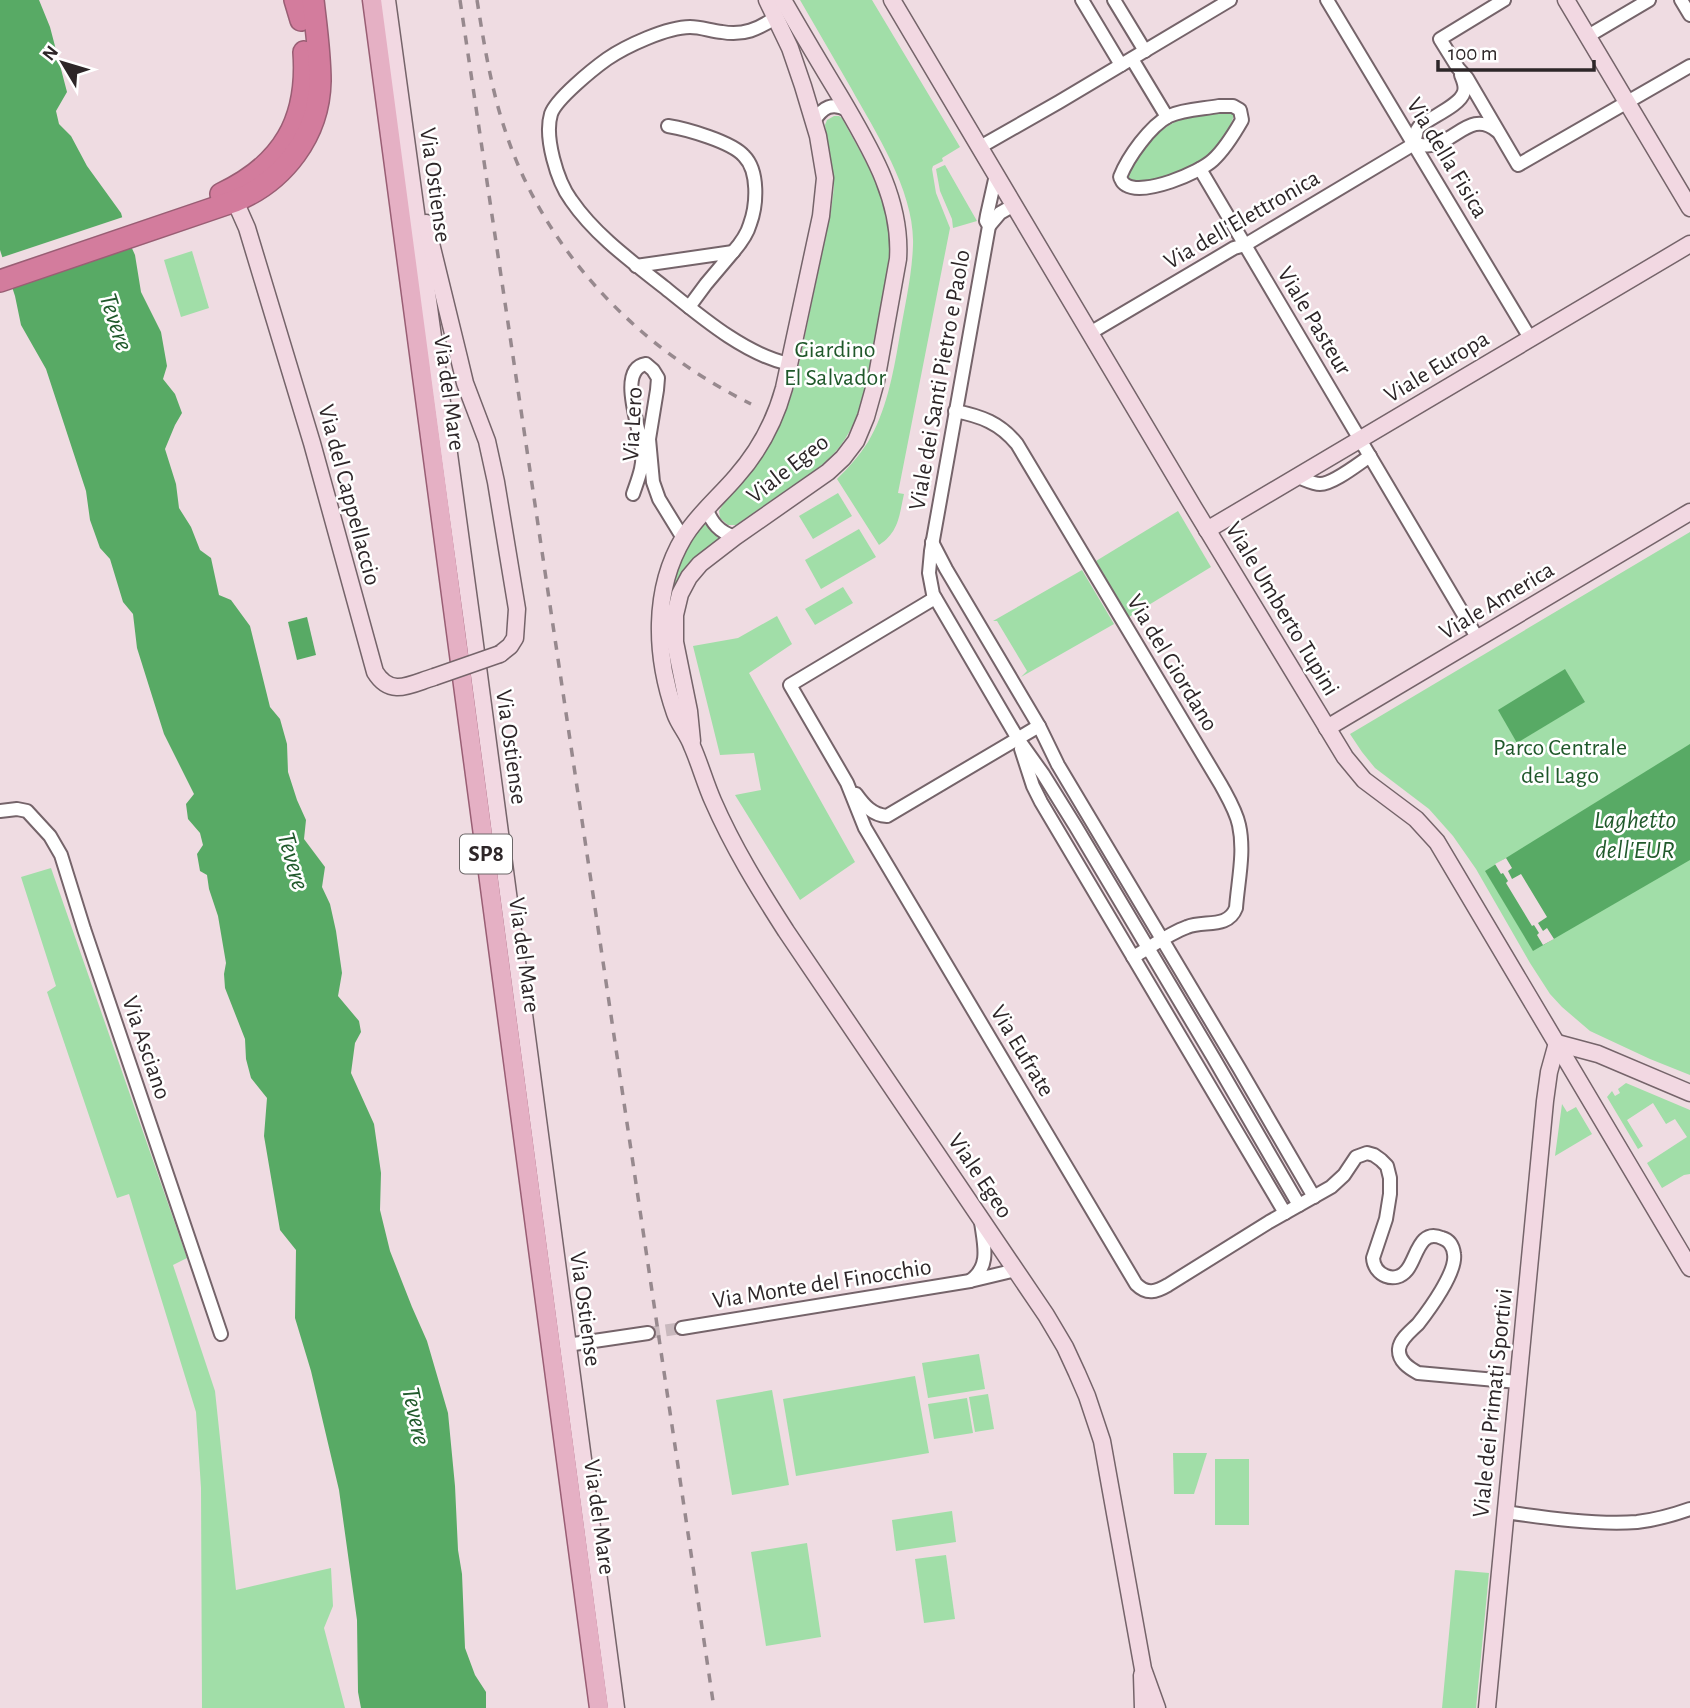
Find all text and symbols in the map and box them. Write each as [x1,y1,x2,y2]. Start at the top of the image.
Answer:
north arrow [28,28,98,98]
scale bar [1438,28,1594,72]
text: N [39,42,62,65]
text: 100 m [1448,43,1498,64]
street label: Via della Fisica [1402,94,1492,222]
street label: Via Ostiense [415,126,455,244]
street label: Via dell'Elettronica [1160,166,1324,274]
street label: Viale dei Santi Pietro e Paolo [905,248,975,512]
street label: Viale Pasteur [1272,263,1356,379]
water label: Tevere [95,290,137,354]
street label: Viale Europa [1381,327,1493,407]
street label: Via del Mare [429,334,469,452]
park label: Giardino El Salvador [784,338,886,390]
street label: Via Lero [619,386,647,462]
street label: Via del Cappellaccio [313,402,385,588]
street label: Viale Egeo [743,430,833,508]
street label: Viale Umberto Tupini [1221,518,1343,700]
street label: Viale America [1436,558,1558,644]
street label: Via del Giordano [1122,591,1222,735]
street label: Via Ostiense [491,688,531,806]
park label: Parco Centrale del Lago [1493,736,1627,788]
water label: Laghetto dell'EUR [1594,807,1676,863]
water label: Tevere [272,829,314,893]
road number: SP8 [460,834,512,874]
street label: Via del Mare [504,896,544,1014]
street label: Via Asciano [117,993,175,1103]
street label: Via Eufrate [986,1001,1058,1101]
street label: Viale Egeo [943,1129,1017,1223]
street label: Via Ostiense [565,1250,605,1368]
street label: Via Monte del Finocchio [711,1255,933,1313]
street label: Viale dei Primati Sportivi [1469,1287,1517,1519]
water label: Tevere [397,1385,435,1448]
street label: Via del Mare [579,1458,619,1576]

